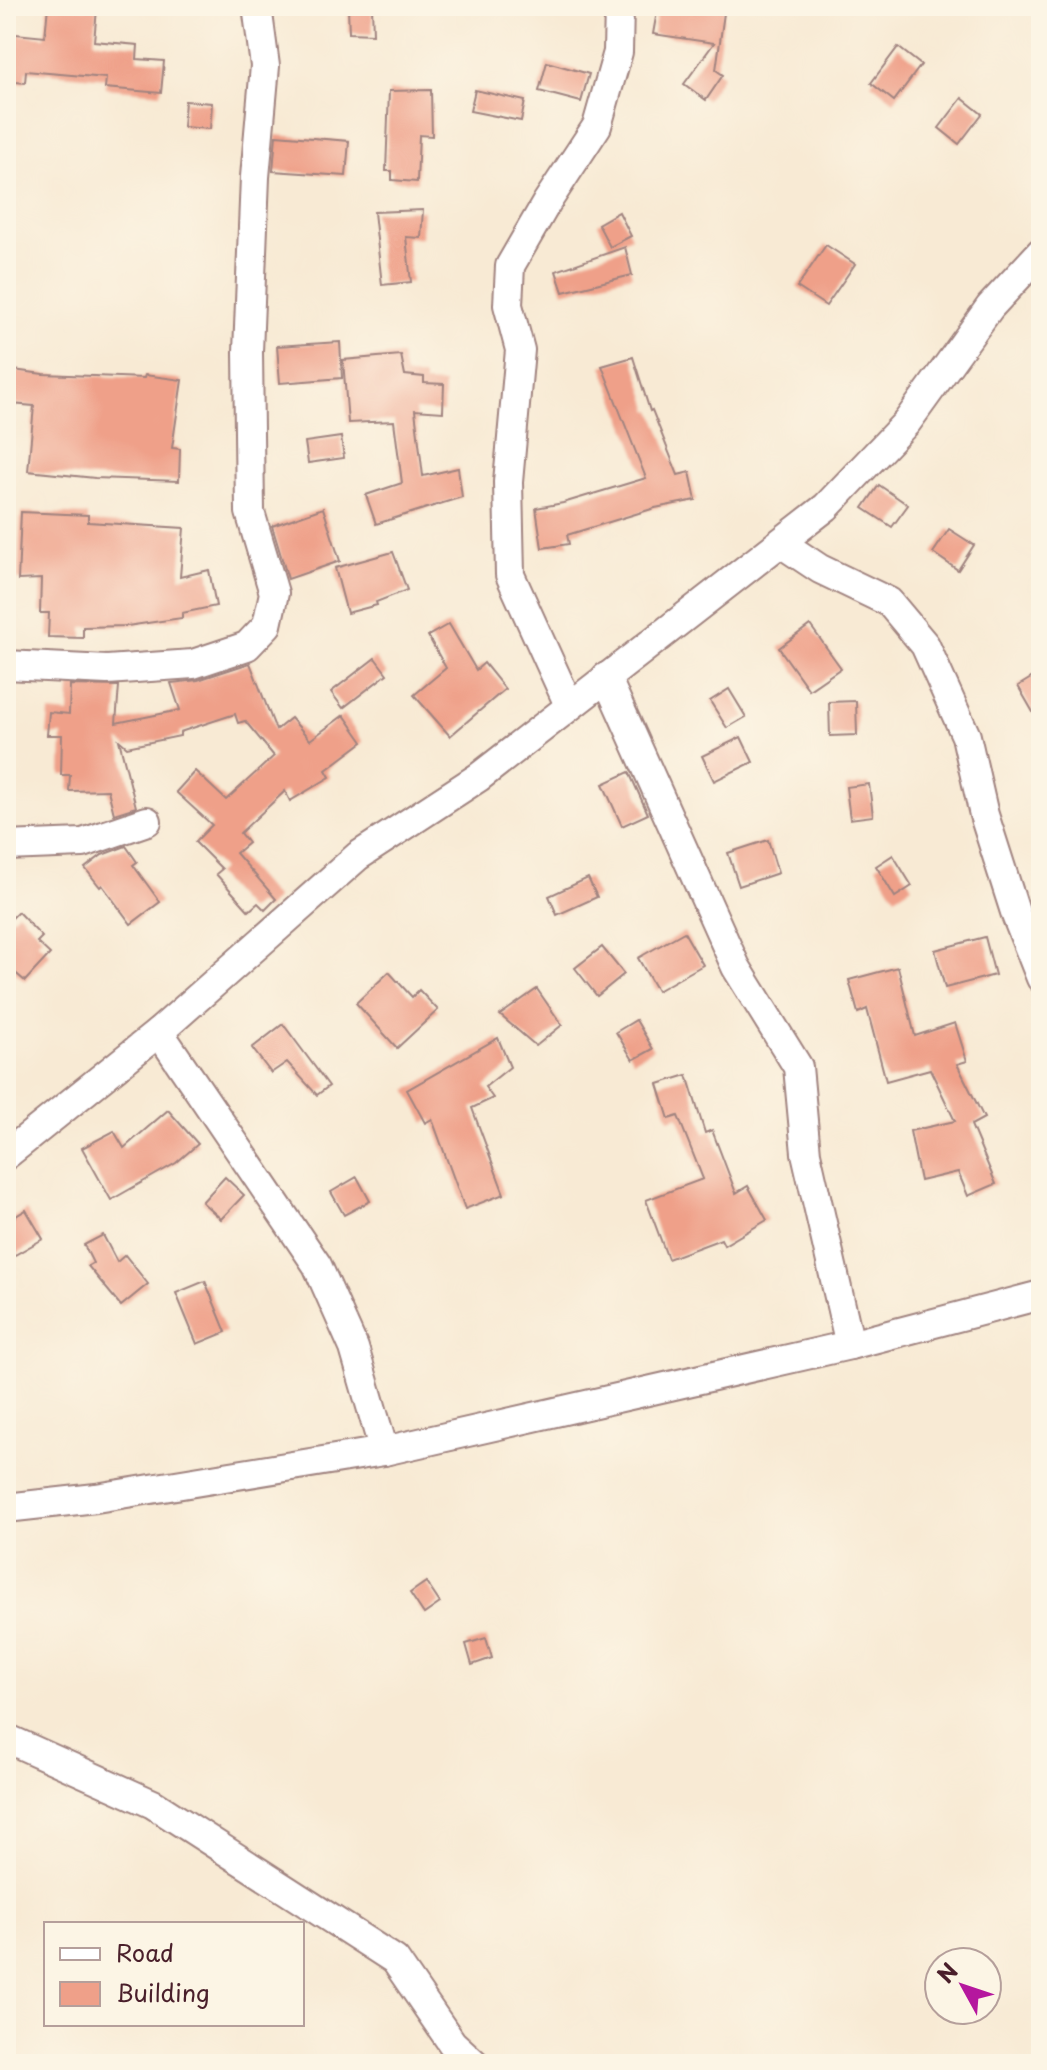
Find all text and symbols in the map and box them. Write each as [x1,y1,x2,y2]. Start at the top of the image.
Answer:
legend [44,1922,304,2026]
text: Road [116,1934,174,1970]
north arrow [923,1946,1003,2026]
text: N [928,1955,965,1989]
text: Building [116,1974,210,2010]

